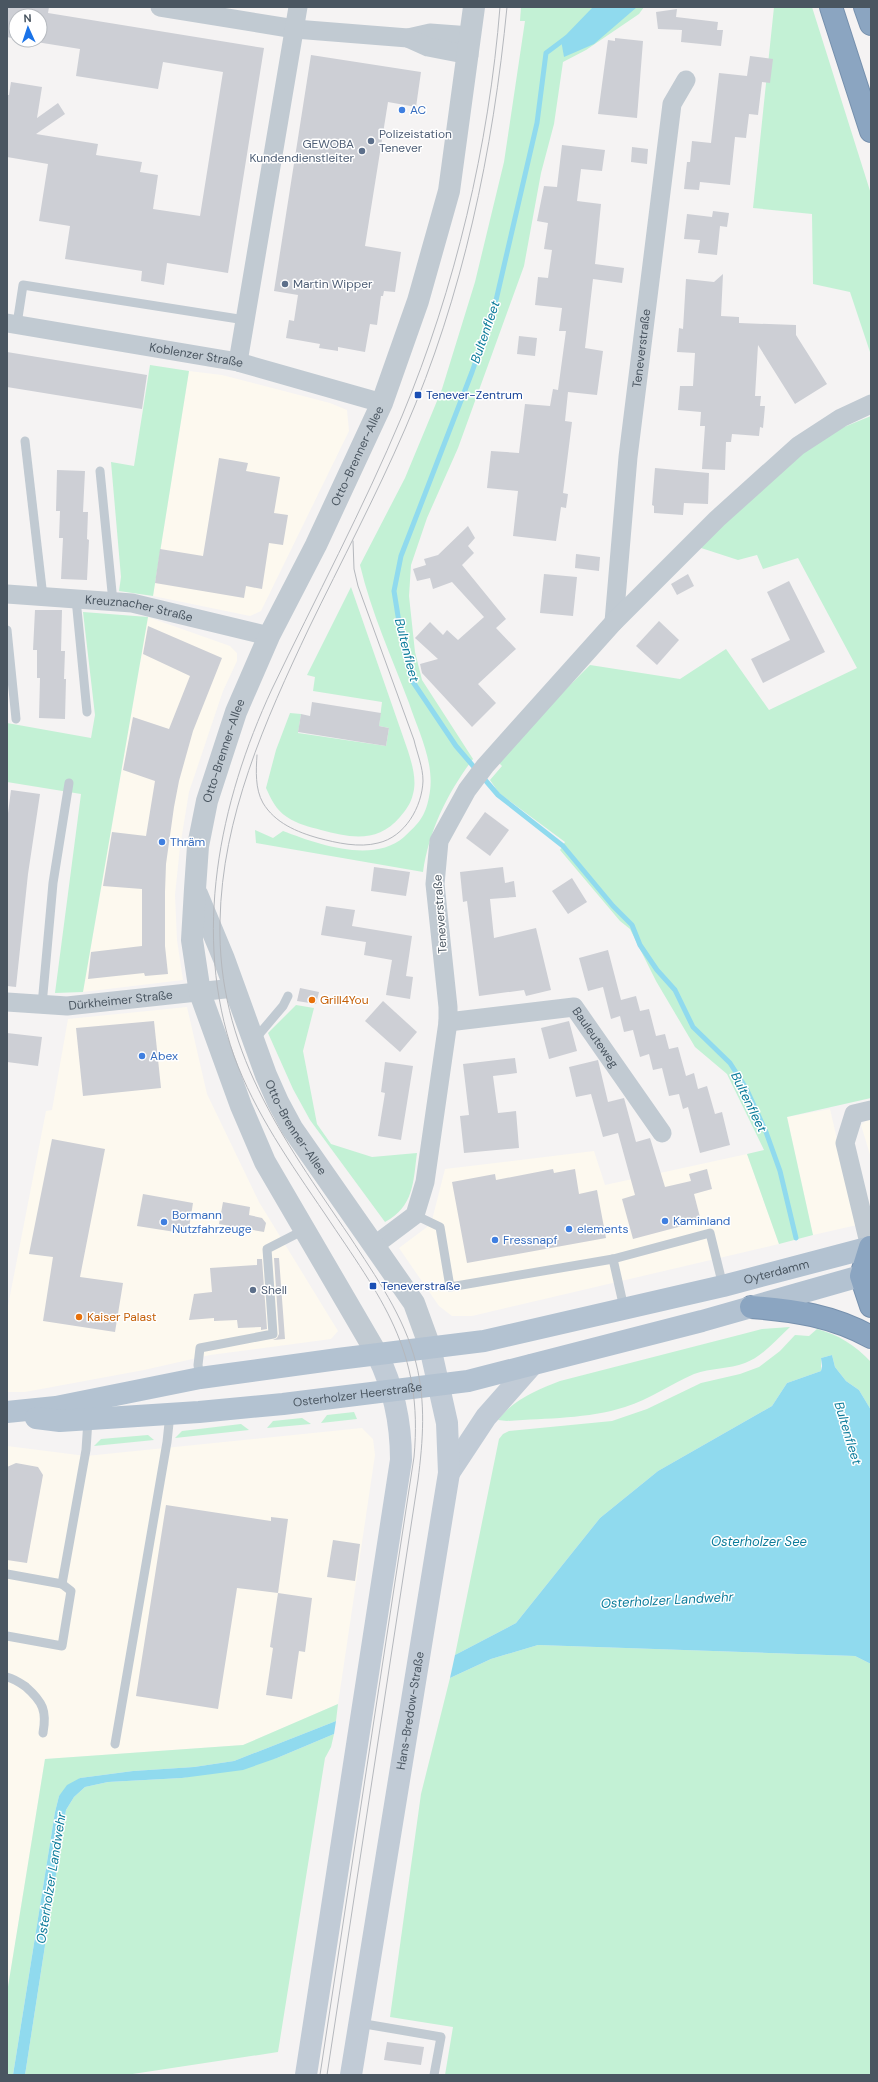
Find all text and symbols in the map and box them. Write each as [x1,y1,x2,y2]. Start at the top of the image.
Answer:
north arrow [8,8,48,48]
text: N [23,11,32,25]
place label: AC [410,102,426,118]
marker: AC [397,105,407,115]
place label: Polizeistation Tenever [379,126,452,156]
place label: GEWOBA Kundendienstleiter [249,136,355,166]
marker: Polizeistation Tenever [366,136,376,146]
marker: GEWOBA Kundendienstleiter [357,146,367,156]
place label: Martin Wipper [293,276,373,292]
marker: Martin Wipper [280,279,290,289]
water label: Bultenfleet [466,298,504,366]
street label: Teneverstraße [629,308,654,389]
street label: Koblenzer Straße [148,339,245,371]
place label: Tenever-Zentrum [426,387,523,403]
marker: Tenever-Zentrum [413,390,423,400]
street label: Otto-Brenner-Allee [327,403,388,509]
street label: Kreuznacher Straße [85,592,195,625]
water label: Bultenfleet [391,616,423,685]
street label: Otto-Brenner-Allee [199,696,249,805]
place label: Thräm [170,834,205,850]
marker: Thräm [157,837,167,847]
street label: Teneverstraße [429,874,451,954]
street label: Dürkheimer Straße [68,987,174,1014]
place label: Grill4You [320,992,369,1008]
marker: Grill4You [307,995,317,1005]
street label: Bauleuteweg [568,1004,622,1071]
place label: Abex [150,1048,178,1064]
marker: Abex [137,1051,147,1061]
water label: Bultenfleet [727,1069,771,1136]
street label: Otto-Brenner-Allee [261,1077,330,1178]
place label: Bormann Nutzfahrzeuge [172,1207,252,1237]
place label: Kaminland [673,1213,730,1229]
marker: Kaminland [660,1216,670,1226]
marker: Bormann Nutzfahrzeuge [159,1217,169,1227]
place label: elements [577,1221,628,1237]
marker: elements [564,1224,574,1234]
place label: Fressnapf [503,1232,558,1248]
marker: Fressnapf [490,1235,500,1245]
street label: Oyterdamm [742,1256,811,1288]
place label: Teneverstraße [381,1278,460,1294]
marker: Teneverstraße [368,1281,378,1291]
place label: Shell [261,1282,287,1298]
marker: Shell [248,1285,258,1295]
place label: Kaiser Palast [87,1309,157,1325]
marker: Kaiser Palast [74,1312,84,1322]
street label: Osterholzer Heerstraße [292,1379,423,1411]
water label: Bultenfleet [830,1399,866,1468]
water label: Osterholzer See [711,1533,807,1550]
water label: Osterholzer Landwehr [600,1588,735,1612]
street label: Hans-Bredow-Straße [393,1650,428,1771]
water label: Osterholzer Landwehr [32,1810,70,1945]

